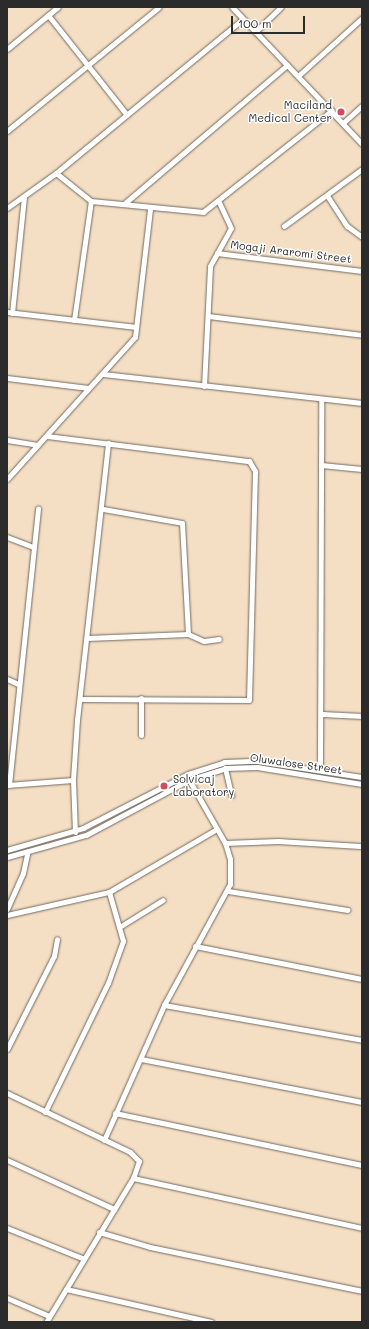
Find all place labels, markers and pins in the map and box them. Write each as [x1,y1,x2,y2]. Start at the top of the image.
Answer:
place label: Maciland Medical Center [249,99,332,125]
marker: Maciland Medical Center [335,106,347,118]
place label: Solvicaj Laboratory [173,773,234,799]
marker: Solvicaj Laboratory [158,780,170,792]

